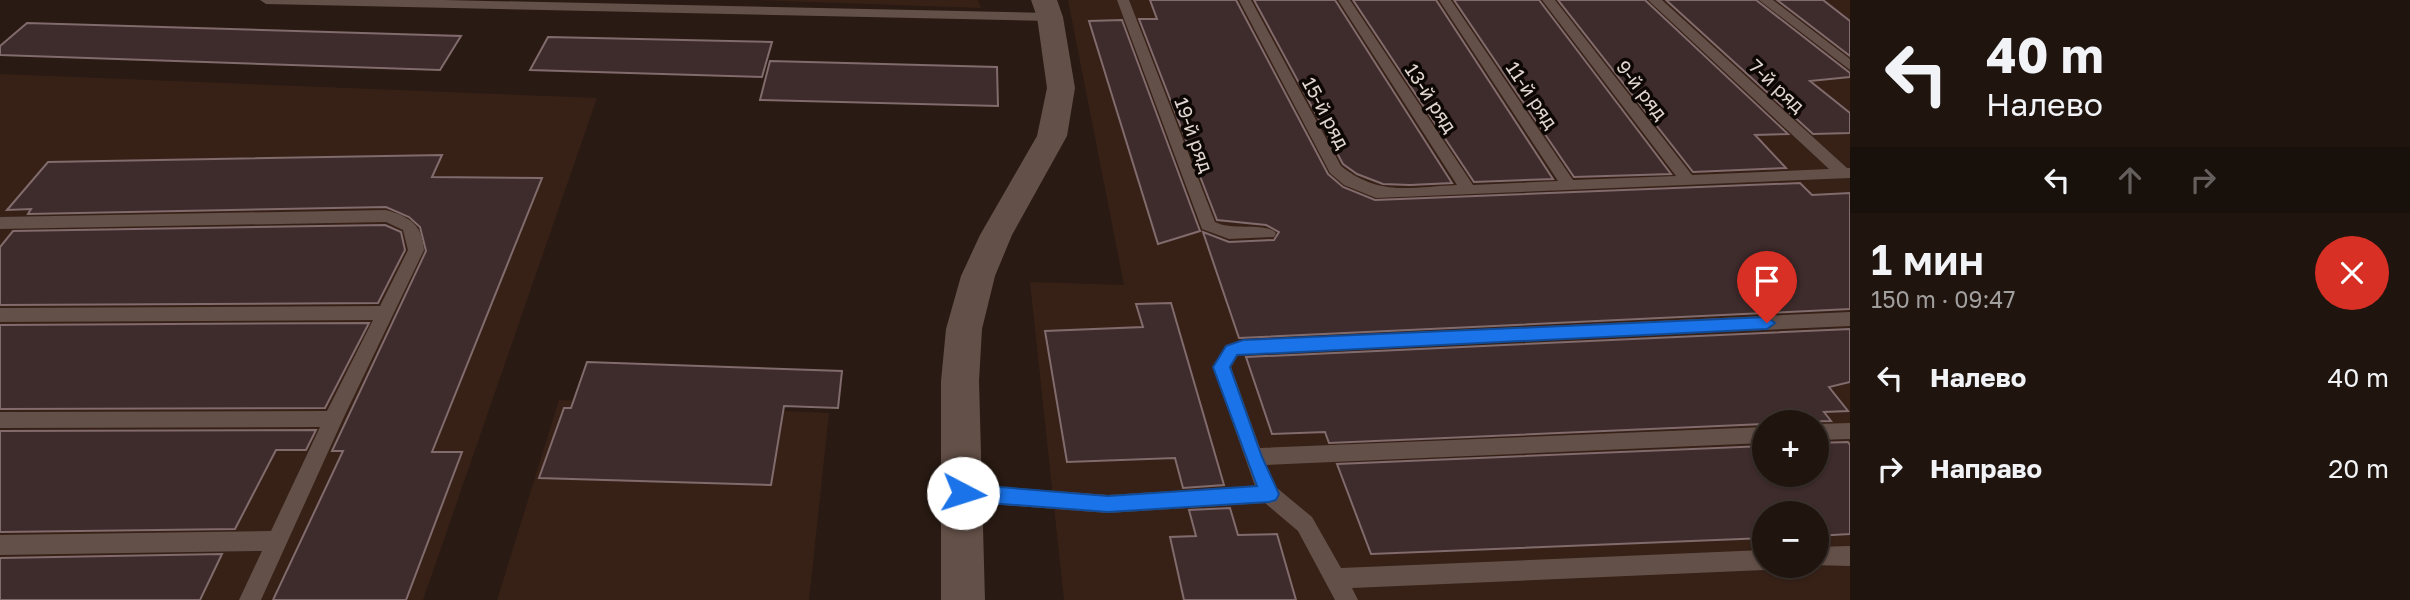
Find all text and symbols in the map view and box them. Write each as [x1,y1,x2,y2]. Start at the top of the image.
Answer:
text: 40 m [1986,25,2104,84]
icon: left [1871,28,1962,119]
street label: 7-й ряд [1745,54,1810,117]
street label: 9-й ряд [1612,55,1673,124]
street label: 11-й ряд [1502,57,1563,133]
street label: 13-й ряд [1401,59,1463,137]
street label: 15-й ряд [1298,73,1355,153]
text: Налево [1986,85,2103,123]
street label: 19-й ряд [1170,94,1219,176]
icon: left [2038,161,2076,199]
icon: ahead [2111,161,2149,199]
icon: right [2184,161,2222,199]
text: 1 мин [1871,234,1984,284]
button: close [2315,236,2389,310]
pin [1737,251,1797,323]
icon: arrive [1748,262,1786,300]
text: 150 m · 09:47 [1871,285,2016,313]
icon: left [1871,359,1909,397]
text: Налево [1930,362,2026,393]
text: 40 m [2328,362,2389,393]
map controls [1752,410,1829,578]
button: + [1752,410,1829,487]
icon: right [1871,450,1909,488]
text: Направо [1930,453,2042,484]
text: 20 m [2328,453,2389,484]
position arrow [926,456,1000,530]
button: − [1752,501,1829,578]

